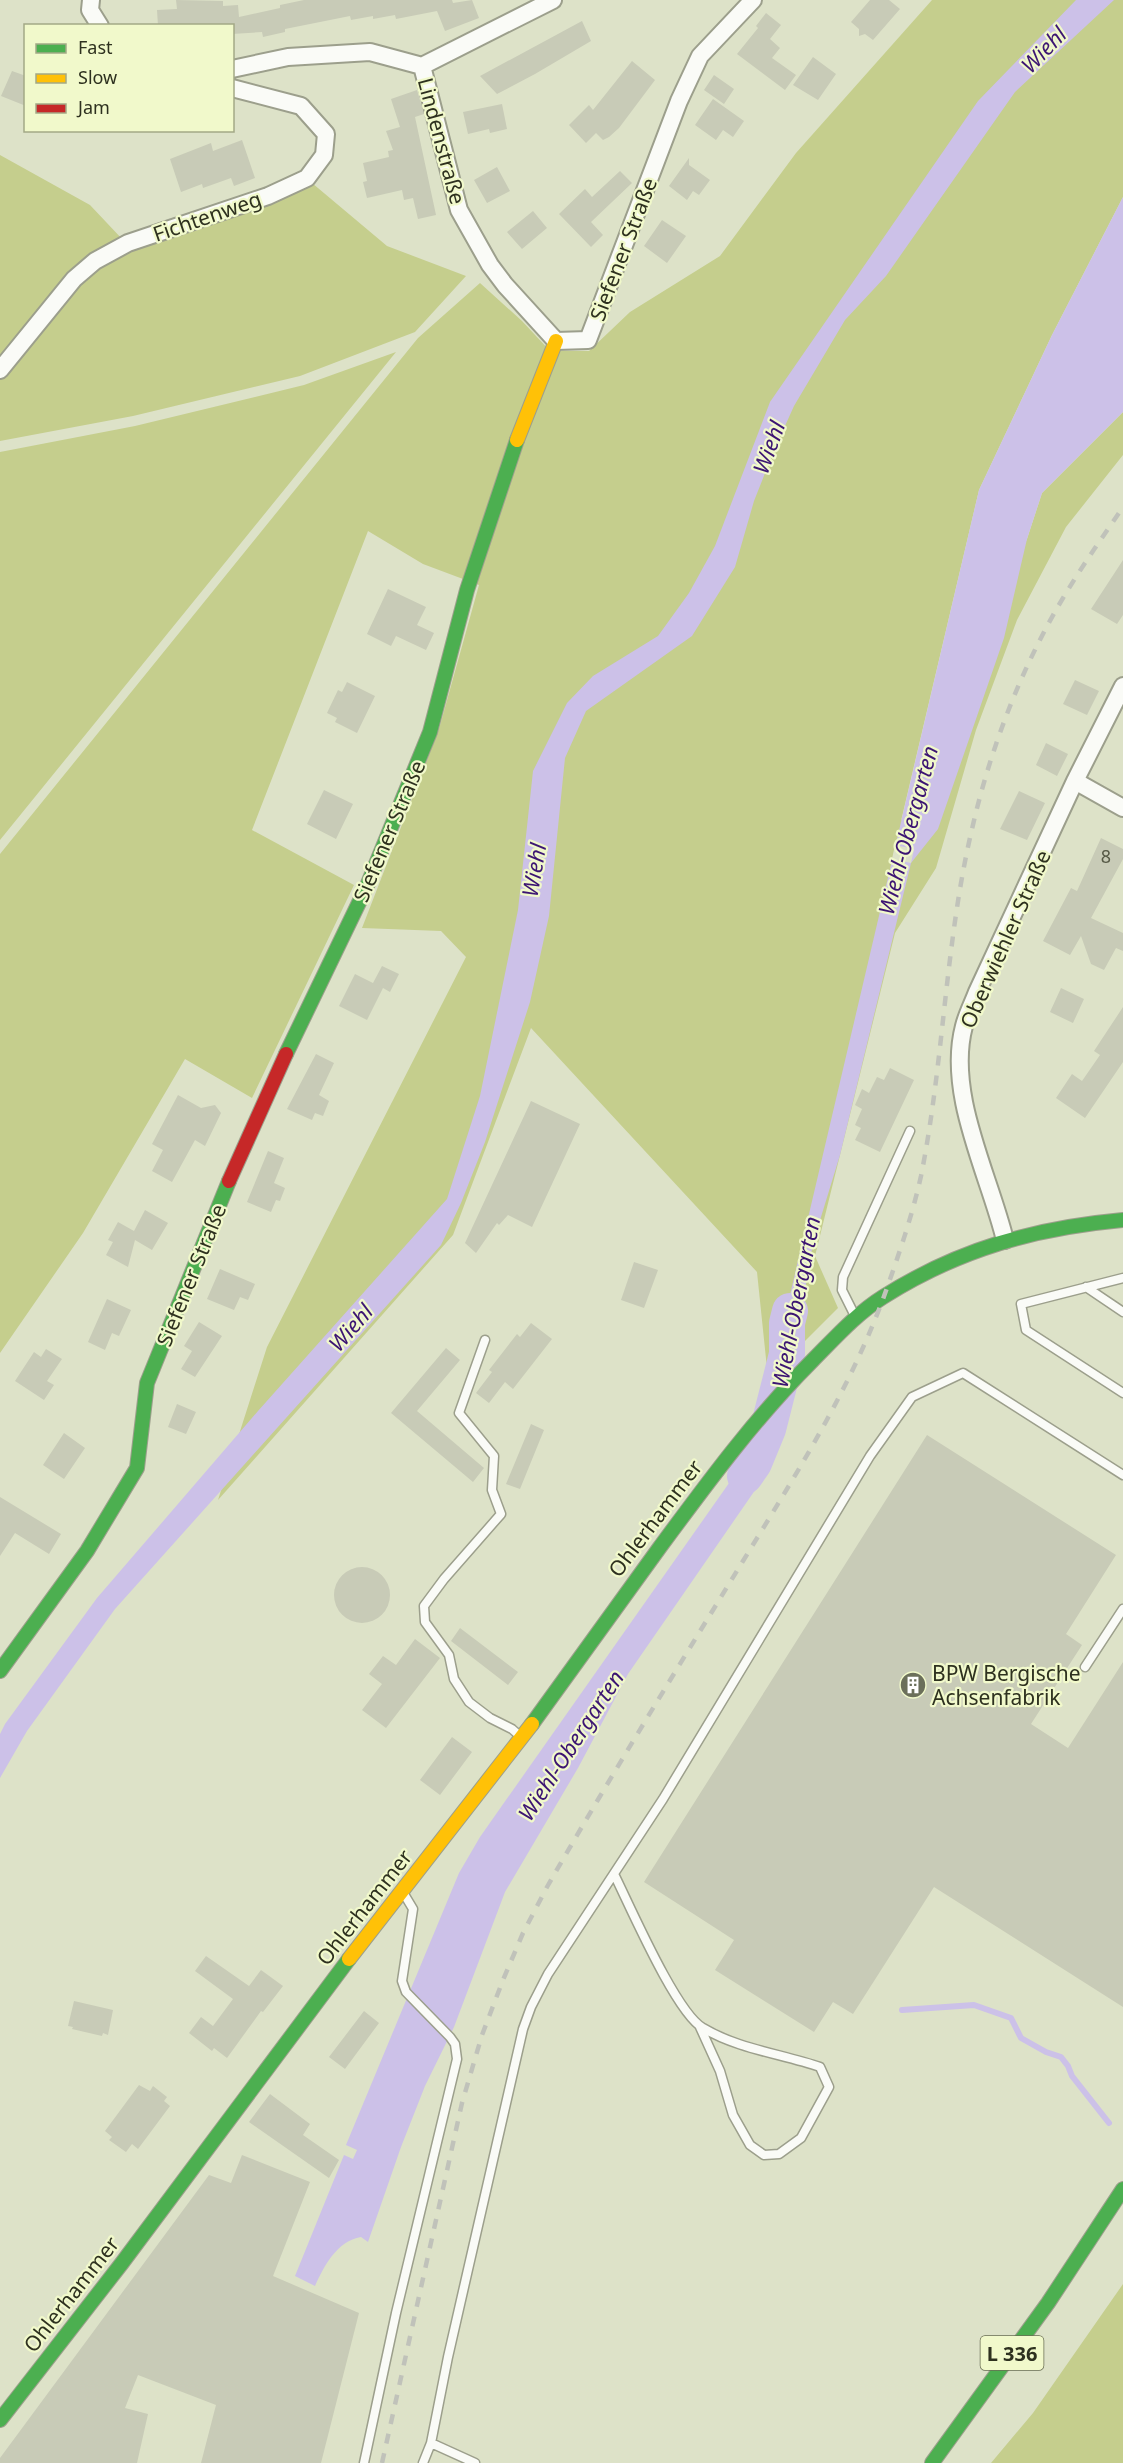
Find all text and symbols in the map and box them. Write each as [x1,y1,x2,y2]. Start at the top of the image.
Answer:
water label: Wiehl [1013,18,1073,79]
legend [24,24,234,132]
text: Fast [78,35,113,59]
text: Slow [78,65,117,89]
street label: Lindenstraße [412,75,472,207]
text: Jam [76,95,110,119]
street label: Siefener Straße [583,173,663,325]
street label: Fichtenweg [149,184,265,248]
water label: Wiehl [745,415,792,477]
water label: Wiehl-Obergarten [870,742,944,918]
street label: Siefener Straße [347,756,431,906]
water label: Wiehl [514,840,553,899]
house number: 8 [1101,844,1111,868]
street label: Oberwiehler Straße [953,846,1057,1032]
street label: Siefener Straße [150,1200,232,1350]
water label: Wiehl-Obergarten [764,1214,826,1390]
water label: Wiehl [321,1296,380,1357]
street label: Ohlerhammer [602,1453,708,1582]
place label: BPW Bergische Achsenfabrik [932,1659,1081,1711]
water label: Wiehl-Obergarten [510,1664,630,1826]
building icon: BPW Bergische Achsenfabrik [898,1670,928,1700]
street label: Ohlerhammer [310,1843,418,1971]
street label: Ohlerhammer [17,2230,125,2358]
road number: L 336 [980,2336,1044,2370]

